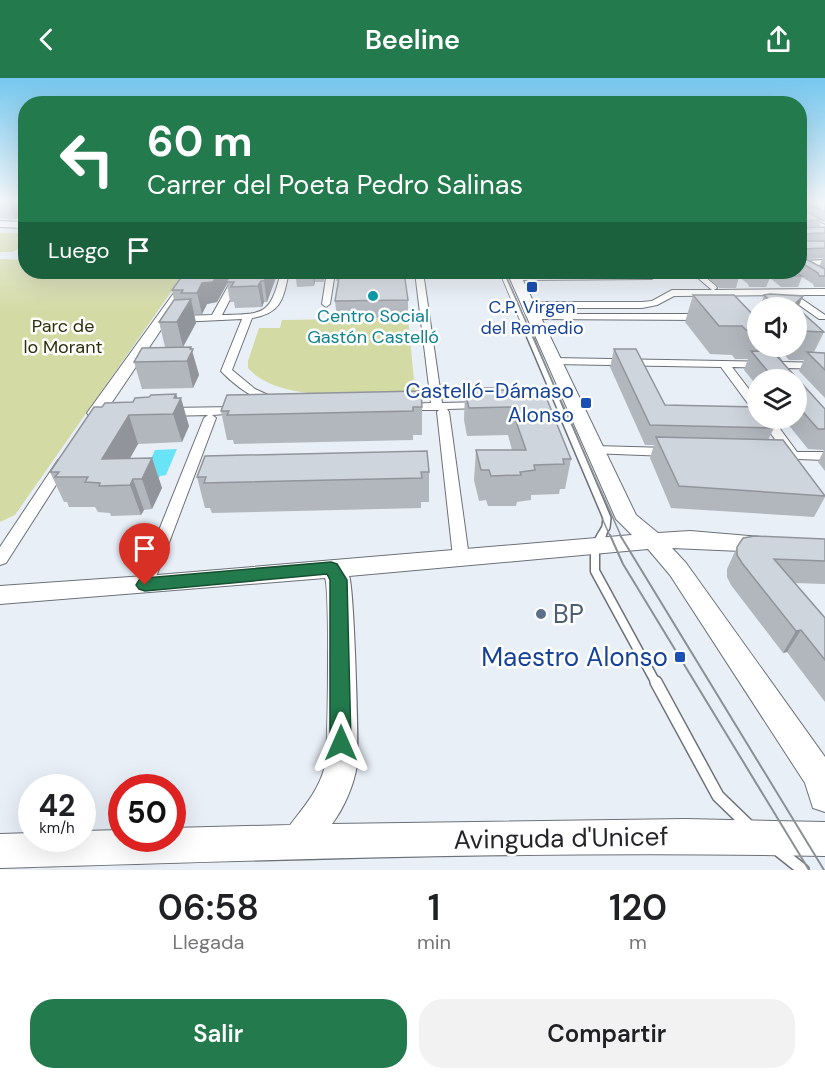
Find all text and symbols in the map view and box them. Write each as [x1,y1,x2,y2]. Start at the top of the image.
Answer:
text: Beeline [365,22,460,57]
icon: back [30,23,63,56]
icon: share [762,23,795,56]
text: 60 m [147,114,253,169]
icon: left [48,120,126,198]
text: Carrer del Poeta Pedro Salinas [147,167,523,202]
icon: arrive [122,234,155,267]
text: Luego [48,236,110,265]
marker: C.P. Virgen del Remedio [525,280,539,294]
marker: Centro Social Gastón Castelló [366,289,380,303]
place label: C.P. Virgen del Remedio [480,295,584,340]
map controls [747,297,807,429]
button: sound [747,297,807,357]
place label: Centro Social Gastón Castelló [307,304,439,349]
park label: Parc de lo Morant [23,314,103,359]
button: layers [747,369,807,429]
place label: Castelló-Dámaso Alonso [405,377,574,429]
marker: Castelló-Dámaso Alonso [579,396,593,410]
pin [119,523,170,585]
icon: arrive [128,532,161,565]
place label: BP [553,597,584,631]
marker: BP [534,607,548,621]
place label: Maestro Alonso [481,640,668,674]
marker: Maestro Alonso [673,650,687,664]
position arrow [309,711,373,775]
speed limit sign: 50 [108,774,186,852]
text: 42 [39,786,75,825]
text: km/h [39,818,75,838]
street label: Avinguda d'Unicef [453,819,669,857]
text: 06:58 [158,884,259,931]
text: 1 [428,884,440,931]
text: 120 [609,884,667,931]
text: Llegada [173,929,244,955]
text: min [417,929,451,955]
text: m [629,929,647,955]
button: Salir [30,999,407,1068]
button: Compartir [419,999,795,1068]

